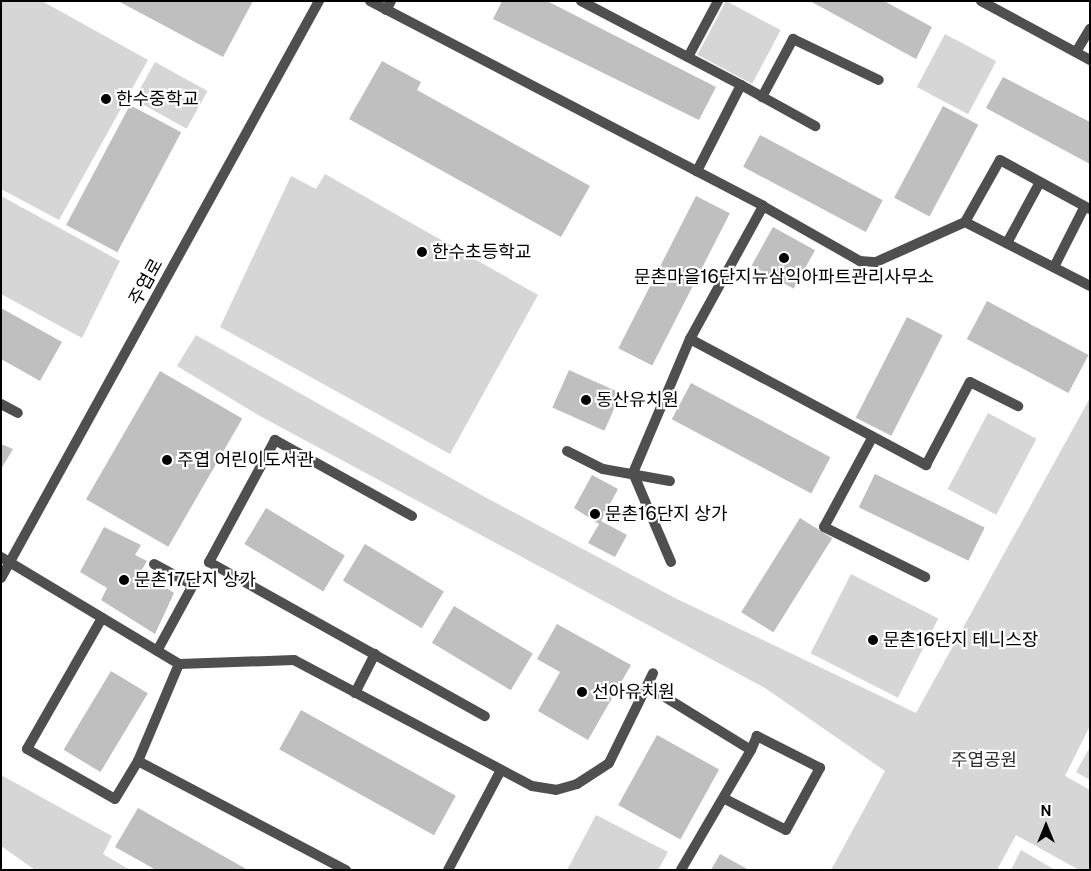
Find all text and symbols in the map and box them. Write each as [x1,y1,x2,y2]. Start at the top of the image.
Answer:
place label: 한수중학교 [116,88,199,110]
marker: 한수중학교 [100,93,112,105]
place label: 한수초등학교 [432,241,531,263]
marker: 한수초등학교 [416,246,428,258]
marker: 문촌마을16단지뉴삼익아파트관리사무소 [778,252,790,264]
street label: 주엽로 [125,255,167,309]
place label: 문촌마을16단지뉴삼익아파트관리사무소 [634,266,934,288]
place label: 동산유치원 [596,389,679,411]
marker: 동산유치원 [580,394,592,406]
place label: 주엽 어린이도서관 [177,449,314,471]
marker: 주엽 어린이도서관 [161,454,173,466]
place label: 문촌16단지 상가 [605,503,727,525]
marker: 문촌16단지 상가 [589,508,601,520]
place label: 문촌17단지 상가 [134,569,256,591]
marker: 문촌17단지 상가 [118,574,130,586]
place label: 문촌16단지 테니스장 [883,629,1038,651]
marker: 문촌16단지 테니스장 [867,634,879,646]
place label: 선아유치원 [592,681,675,703]
marker: 선아유치원 [576,686,588,698]
park label: 주엽공원 [951,749,1017,771]
north arrow [1021,801,1071,851]
text: N [1041,803,1051,819]

